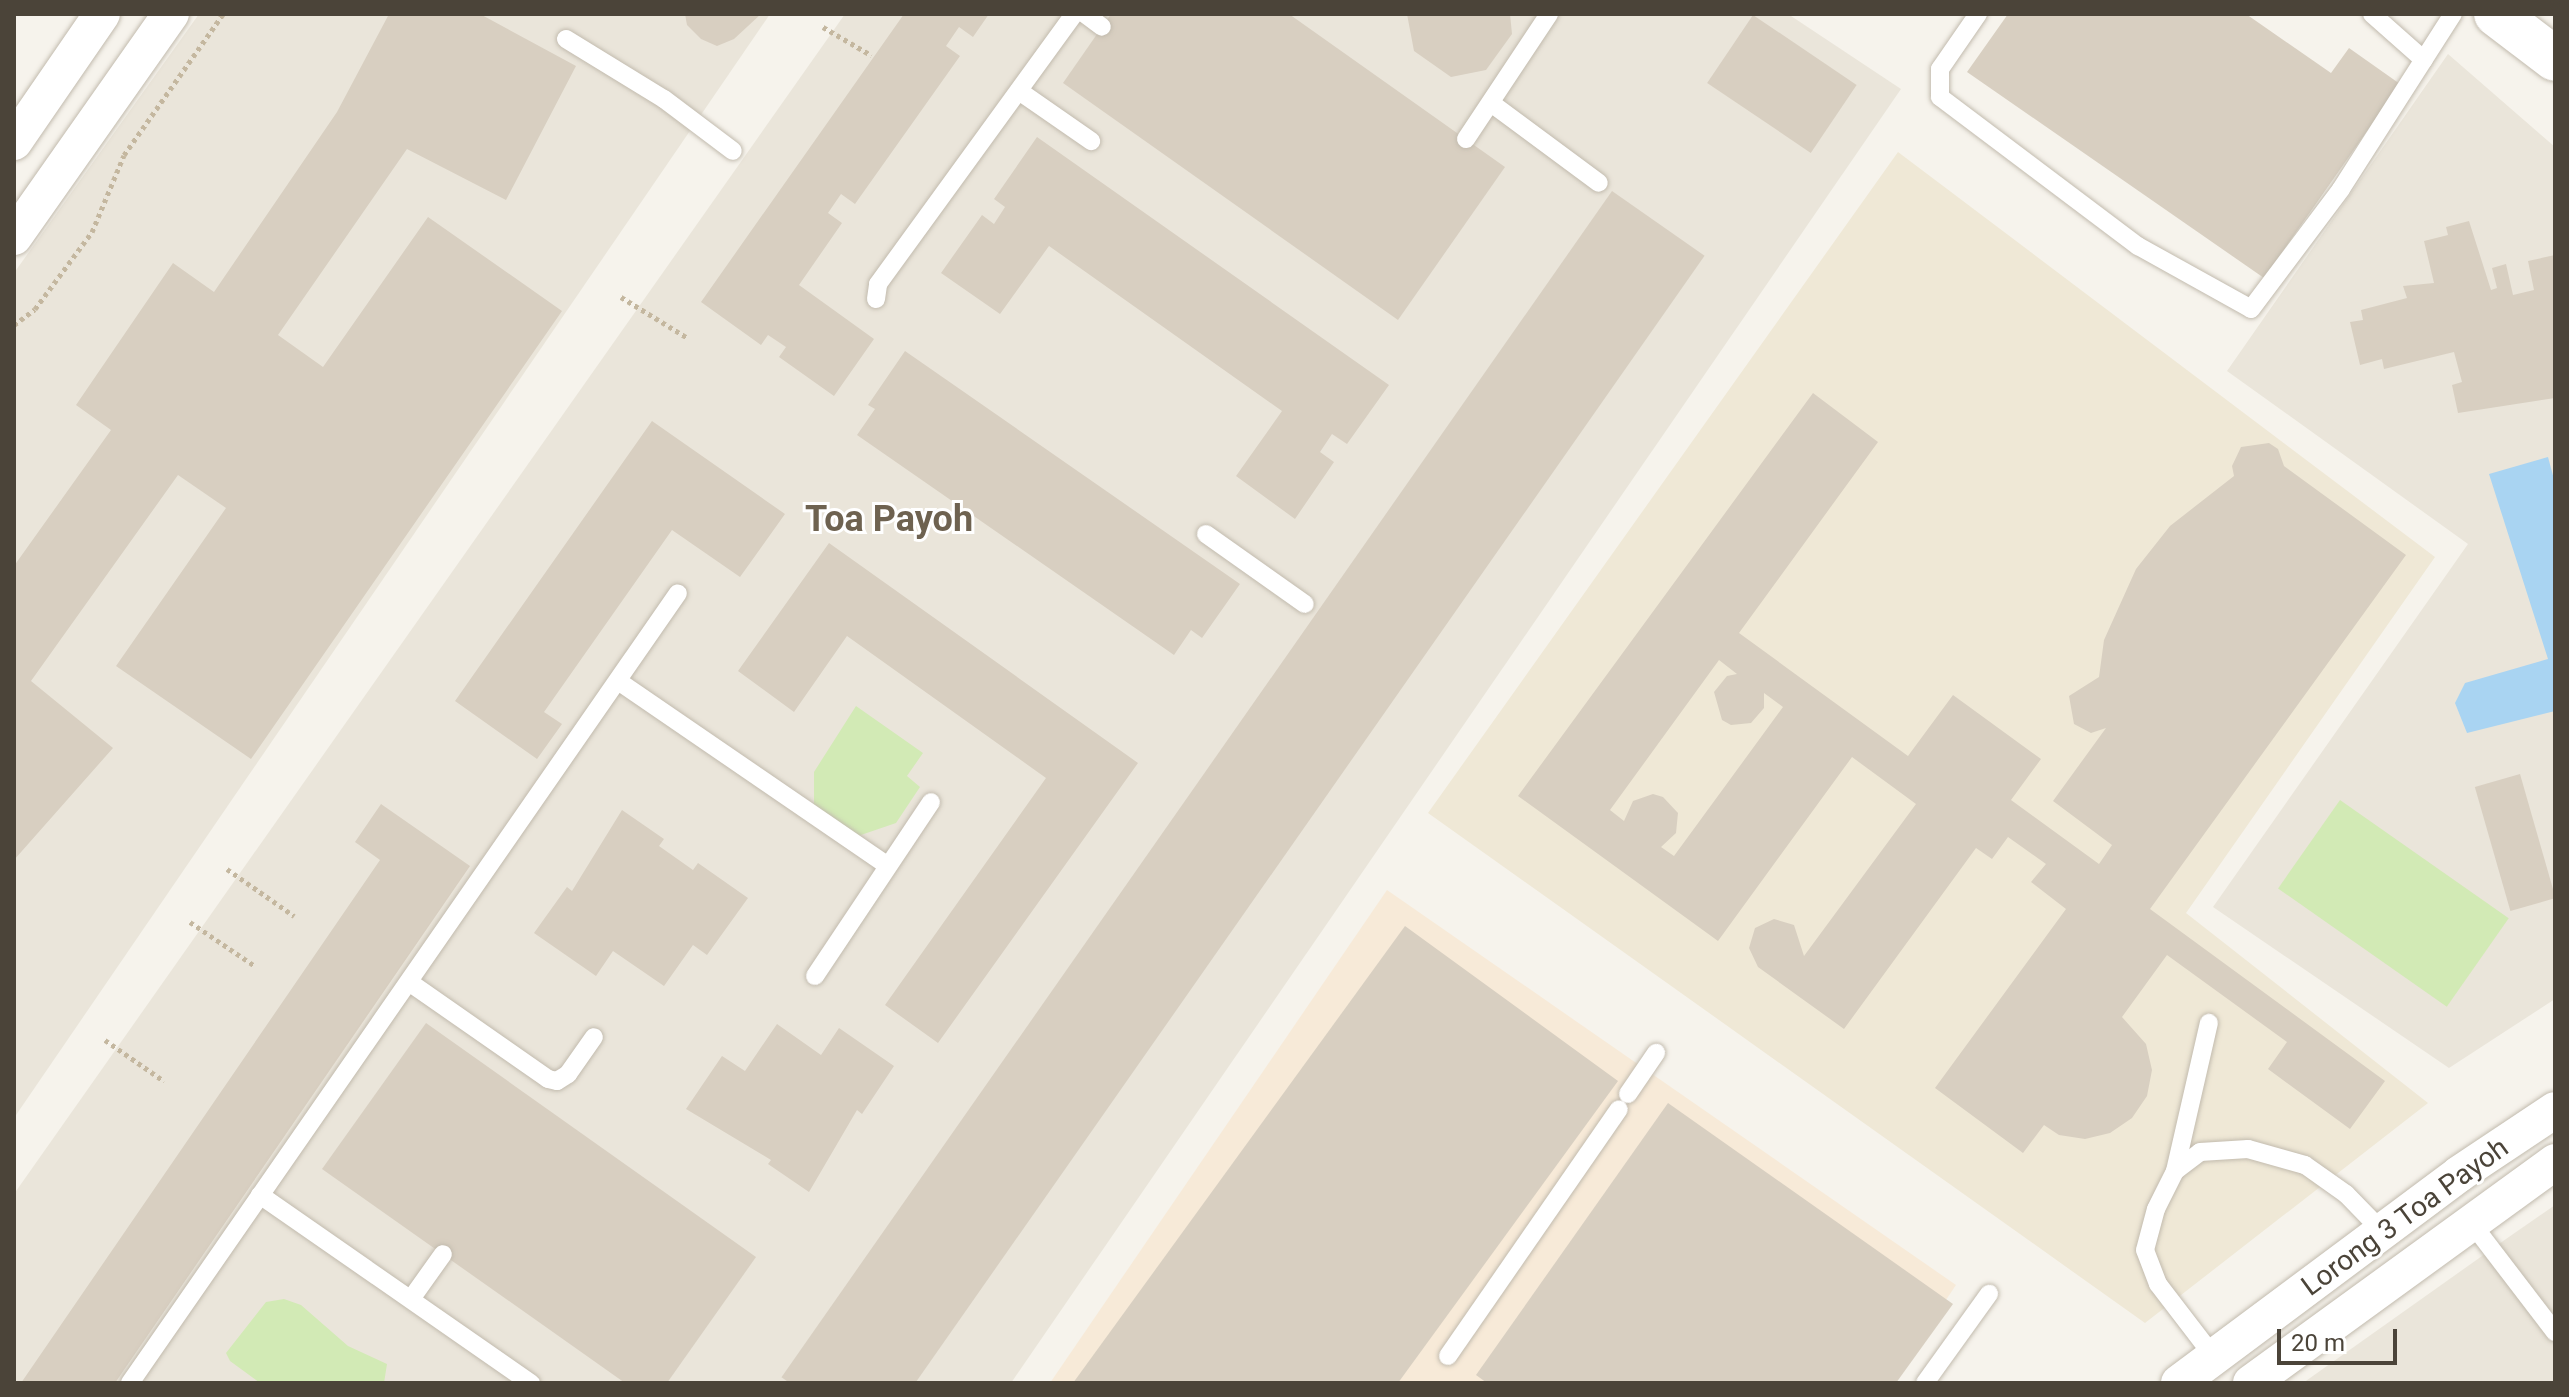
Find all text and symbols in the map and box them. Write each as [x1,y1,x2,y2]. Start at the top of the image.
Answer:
district label: Toa Payoh [805,498,973,542]
street label: Lorong 3 Toa Payoh [2295,1131,2515,1303]
scale bar [2281,1313,2401,1363]
text: 20 m [2291,1329,2345,1357]

